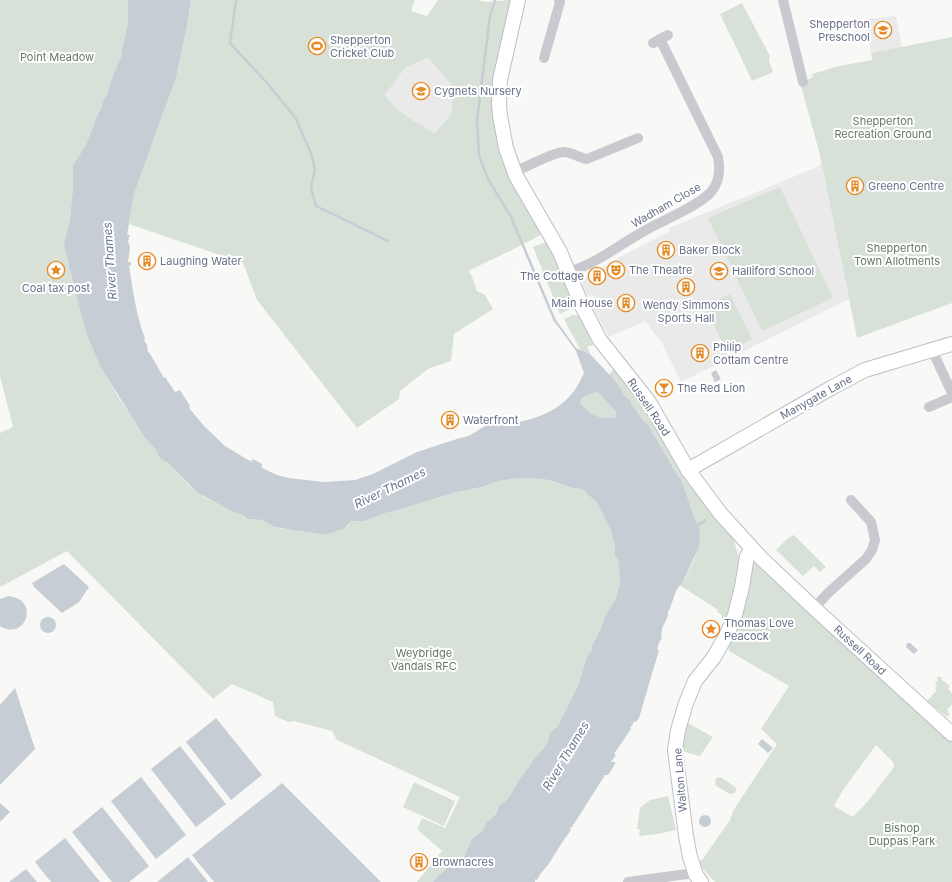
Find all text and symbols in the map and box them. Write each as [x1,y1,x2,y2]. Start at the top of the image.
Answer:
place label: Shepperton Preschool [809,17,870,44]
school or university icon: Shepperton Preschool [873,20,893,40]
place label: Shepperton Cricket Club [330,33,394,60]
sports icon: Shepperton Cricket Club [307,36,327,56]
park label: Point Meadow [20,50,94,64]
school or university icon: Cygnets Nursery [411,81,431,101]
place label: Cygnets Nursery [434,84,522,98]
park label: Shepperton Recreation Ground [834,114,932,141]
building icon: Greeno Centre [845,176,865,196]
street label: Wadham Close [629,179,703,231]
place label: Greeno Centre [868,179,944,193]
water label: River Thames [99,222,120,300]
building icon: Baker Block [656,240,676,260]
park label: Shepperton Town Allotments [854,241,940,268]
place label: Baker Block [679,243,741,257]
building icon: Laughing Water [137,251,157,271]
place label: Laughing Water [160,254,242,268]
place icon: Coal tax post [46,260,66,280]
theatre icon: The Theatre [606,260,626,280]
school or university icon: Halliford School [709,261,729,281]
place label: The Theatre [629,263,692,277]
place label: Halliford School [732,264,814,278]
building icon: The Cottage [587,266,607,286]
place label: The Cottage [520,269,584,283]
building icon: Wendy Simmons Sports Hall [676,277,696,297]
place label: Coal tax post [22,281,91,295]
building icon: Main House [616,293,636,313]
place label: Main House [551,296,613,310]
place label: Wendy Simmons Sports Hall [642,298,730,325]
place label: Philip Cottam Centre [713,340,788,367]
building icon: Philip Cottam Centre [690,343,710,363]
street label: Manygate Lane [778,372,854,422]
street label: Russell Road [625,375,673,439]
bar icon: The Red Lion [654,378,674,398]
place label: The Red Lion [677,381,745,395]
building icon: Waterfront [440,410,460,430]
place label: Waterfront [463,413,519,427]
water label: River Thames [351,464,428,511]
place label: Thomas Love Peacock [724,616,794,643]
place icon: Thomas Love Peacock [701,619,721,639]
street label: Russell Road [831,622,889,678]
park label: Weybridge Vandals RFC [391,646,457,673]
water label: River Thames [539,718,592,793]
street label: Walton Lane [670,747,690,813]
park label: Bishop Duppas Park [869,821,935,848]
building icon: Brownacres [409,852,429,872]
place label: Brownacres [432,855,494,869]

